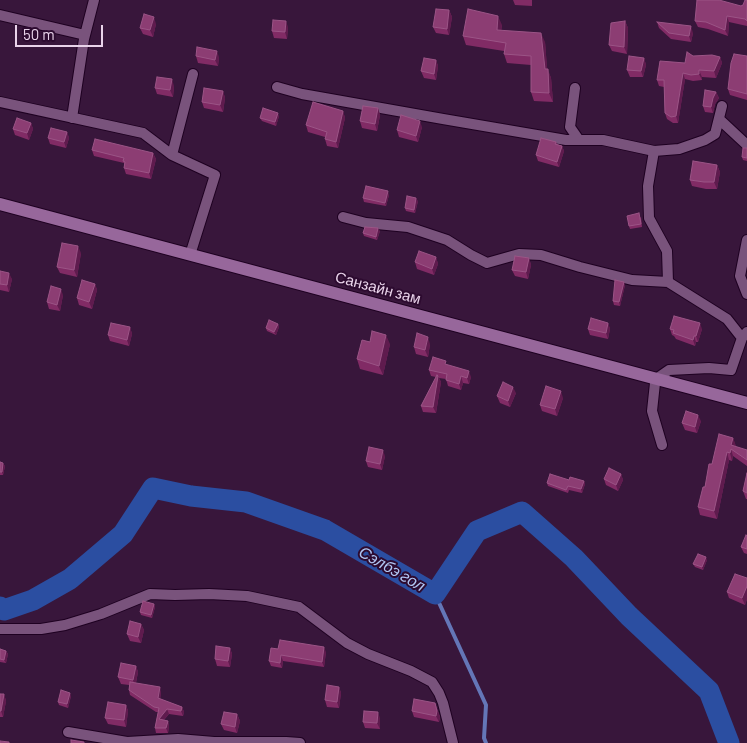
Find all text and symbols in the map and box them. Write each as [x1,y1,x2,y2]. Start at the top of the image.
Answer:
scale bar [18,15,105,47]
text: 50 m [23,25,55,43]
street label: Санзайн зам [333,268,423,308]
water label: Сэлбэ гол [355,542,429,596]

